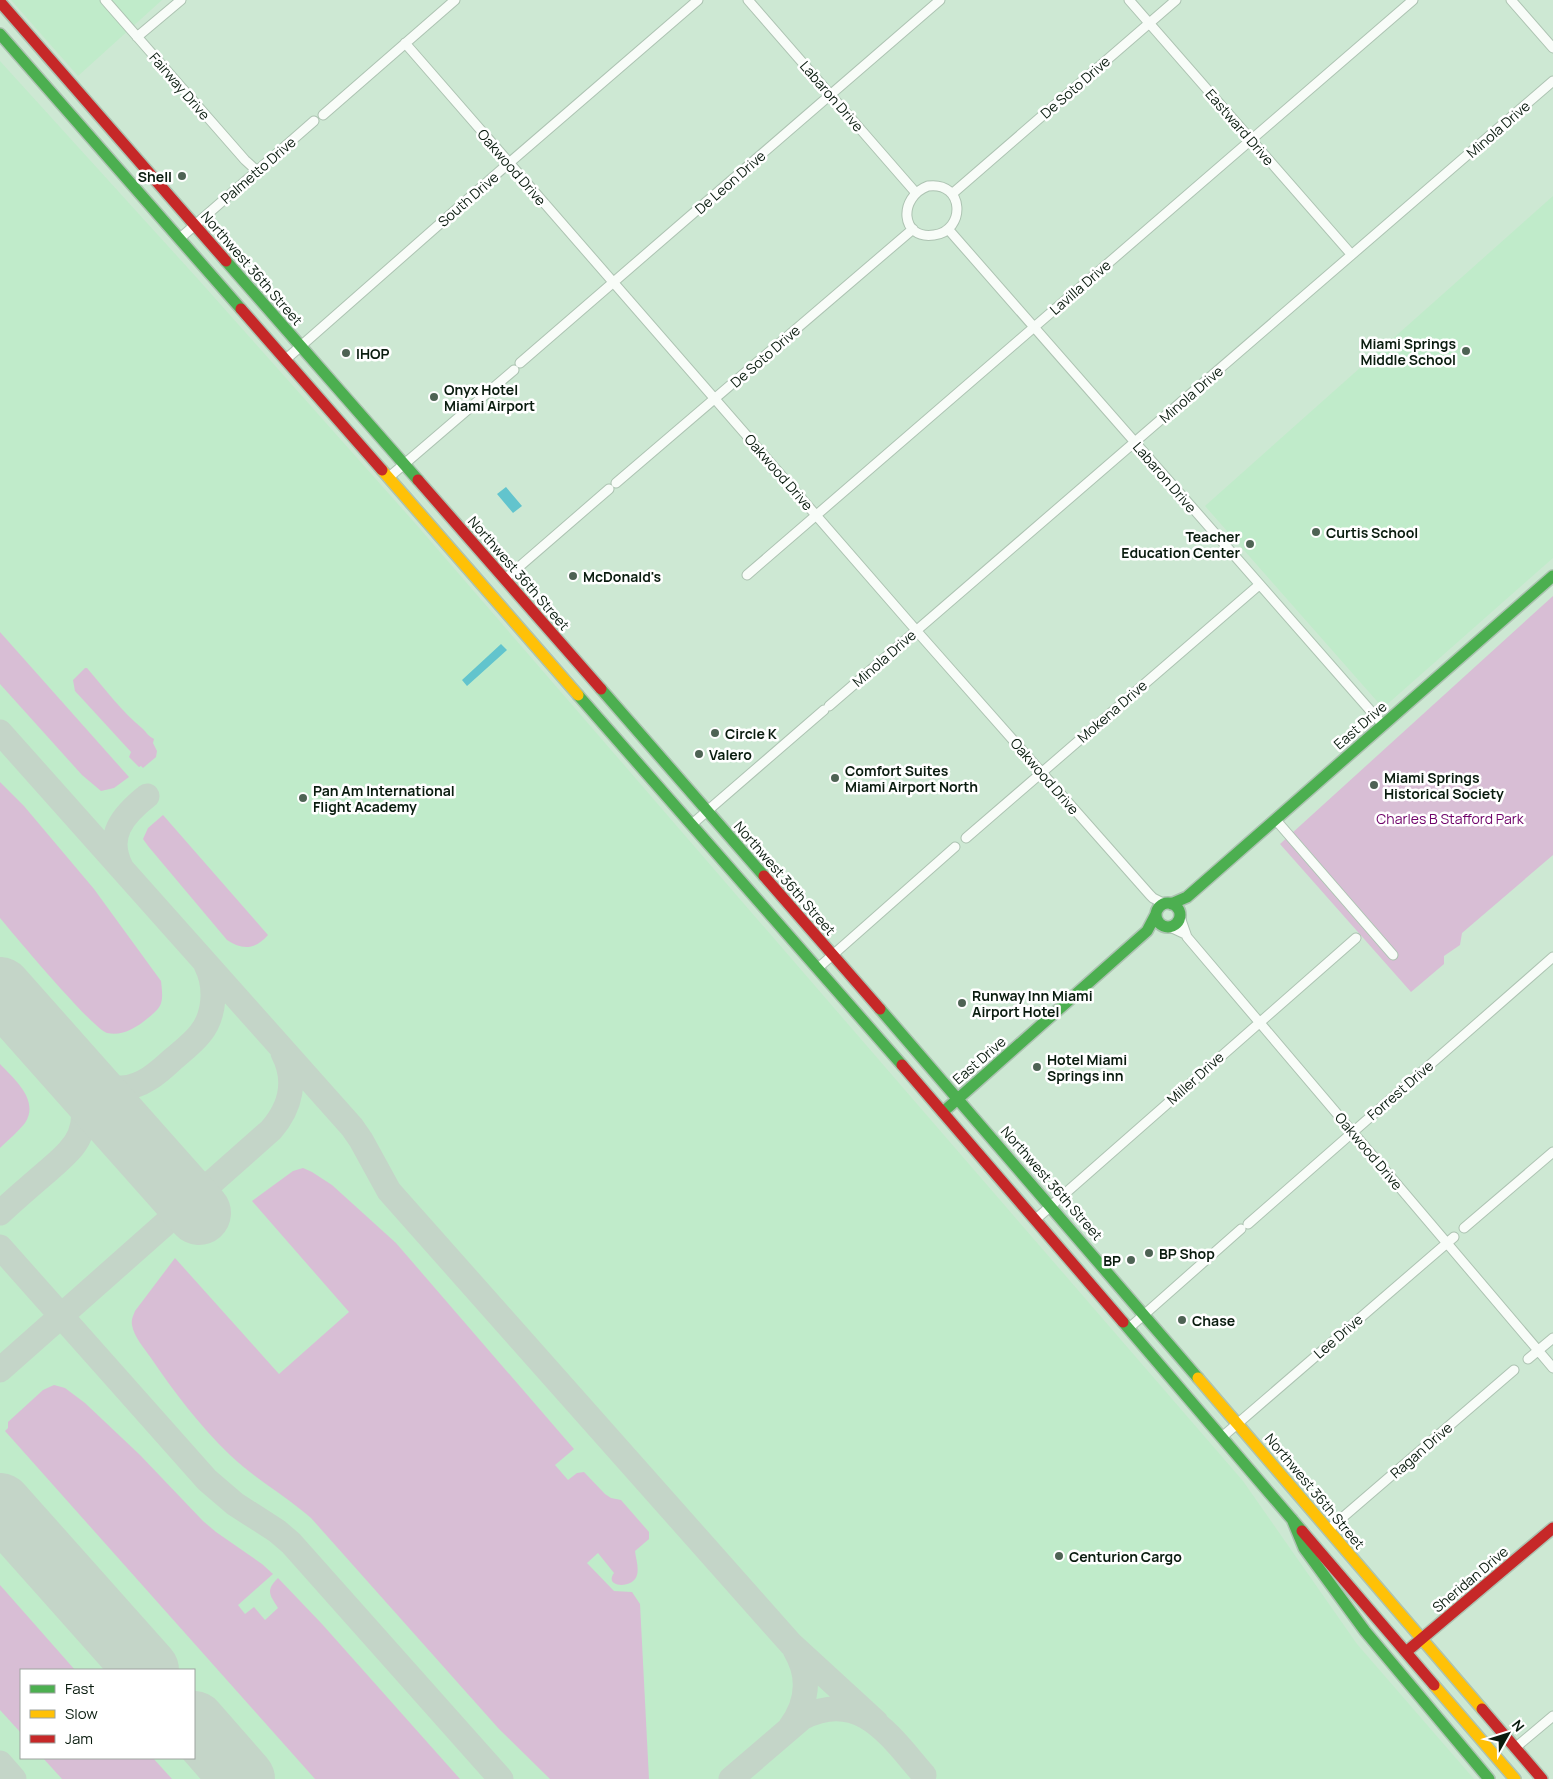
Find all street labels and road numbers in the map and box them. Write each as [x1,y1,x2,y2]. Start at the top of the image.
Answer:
street label: Fairway Drive [145,48,215,124]
street label: De Soto Drive [1036,51,1114,123]
street label: Labaron Drive [796,57,868,135]
street label: Eastward Drive [1201,85,1279,169]
street label: Minola Drive [1462,96,1534,162]
street label: Oakwood Drive [473,125,551,209]
street label: Palmetto Drive [217,132,299,208]
street label: De Leon Drive [691,146,769,218]
street label: South Drive [434,167,502,231]
street label: Northwest 36th Street [197,207,307,329]
street label: Lavilla Drive [1046,255,1114,319]
street label: De Soto Drive [726,320,804,392]
street label: Minola Drive [1155,361,1227,427]
street label: Oakwood Drive [740,430,818,514]
street label: Labaron Drive [1129,438,1201,516]
street label: Northwest 36th Street [464,512,574,634]
street label: Minola Drive [848,625,920,691]
street label: Mokena Drive [1073,675,1151,747]
street label: East Drive [1330,697,1390,753]
street label: Oakwood Drive [1006,734,1084,818]
street label: Northwest 36th Street [730,817,840,939]
street label: East Drive [949,1032,1009,1088]
street label: Miller Drive [1163,1047,1227,1109]
street label: Forrest Drive [1363,1056,1437,1124]
street label: Oakwood Drive [1331,1108,1407,1194]
street label: Northwest 36th Street [997,1122,1107,1244]
street label: Lee Drive [1309,1309,1367,1363]
street label: Ragan Drive [1386,1418,1456,1482]
street label: Northwest 36th Street [1261,1429,1369,1553]
street label: Sheridan Drive [1428,1542,1512,1616]

